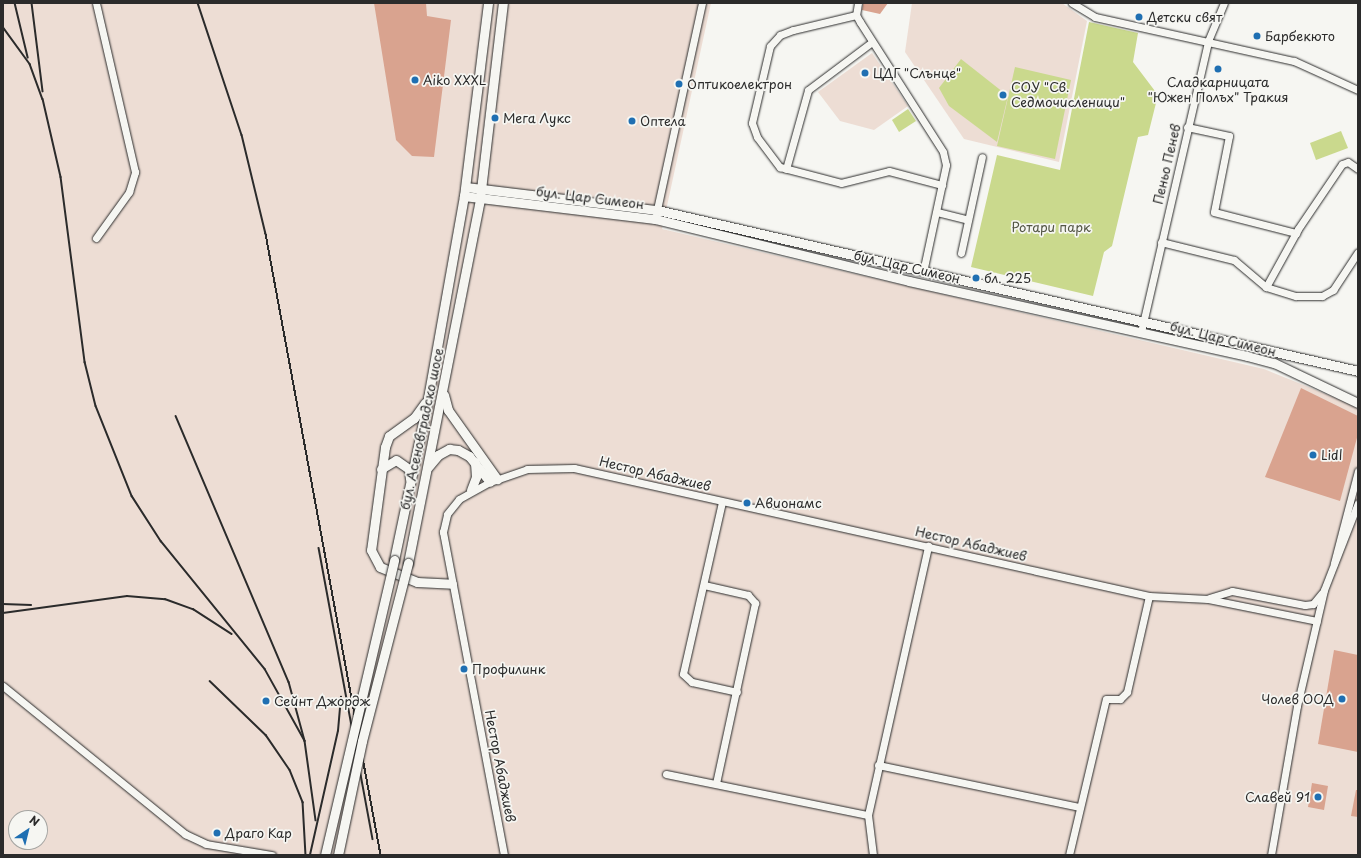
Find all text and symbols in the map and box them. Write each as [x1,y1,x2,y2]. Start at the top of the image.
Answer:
place label: Детски свят [1147,9,1223,25]
marker: Детски свят [1134,12,1144,22]
place label: Барбекюто [1265,28,1335,44]
marker: Барбекюто [1252,31,1262,41]
marker: Сладкарницата "Южен Полъх" Тракия [1213,64,1223,74]
place label: ЦДГ "Слънце" [873,65,962,81]
marker: ЦДГ "Слънце" [860,68,870,78]
place label: Aiko XXXL [423,72,487,88]
marker: Aiko XXXL [410,75,420,85]
place label: Сладкарницата "Южен Полъх" Тракия [1147,75,1289,106]
place label: Оптикоелектрон [687,76,792,92]
marker: Оптикоелектрон [674,79,684,89]
place label: СОУ "Св. Седмочисленици" [1011,80,1125,111]
marker: СОУ "Св. Седмочисленици" [998,90,1008,100]
place label: Мега Лукс [503,110,571,126]
marker: Мега Лукс [490,113,500,123]
place label: Оптела [640,113,686,129]
marker: Оптела [627,116,637,126]
street label: Пеньо Пенев [1150,122,1184,206]
street label: бул. Цар Симеон [535,184,645,212]
park label: Ротари парк [1011,219,1091,235]
street label: бул. Цар Симеон [852,247,962,287]
place label: бл. 225 [984,270,1031,286]
marker: бл. 225 [971,273,981,283]
street label: бул. Цар Симеон [1168,318,1278,360]
street label: бул. Асеновградско шосе [397,347,447,511]
place label: Lidl [1321,447,1342,463]
marker: Lidl [1308,450,1318,460]
street label: Нестор Абаджиев [598,454,712,494]
place label: Авионамс [755,495,822,511]
marker: Авионамс [742,498,752,508]
street label: Нестор Абаджиев [914,524,1028,564]
place label: Профилинк [472,661,545,677]
marker: Профилинк [459,664,469,674]
place label: Чолев ООД [1261,691,1334,707]
place label: Сейнт Джордж [274,693,370,709]
marker: Чолев ООД [1337,694,1347,704]
marker: Сейнт Джордж [261,696,271,706]
street label: Нестор Абаджиев [481,708,519,824]
place label: Славей 91 [1245,789,1310,805]
marker: Славей 91 [1313,792,1323,802]
north arrow [8,810,48,850]
text: N [26,811,43,830]
place label: Драго Кар [225,825,292,841]
marker: Драго Кар [212,828,222,838]

